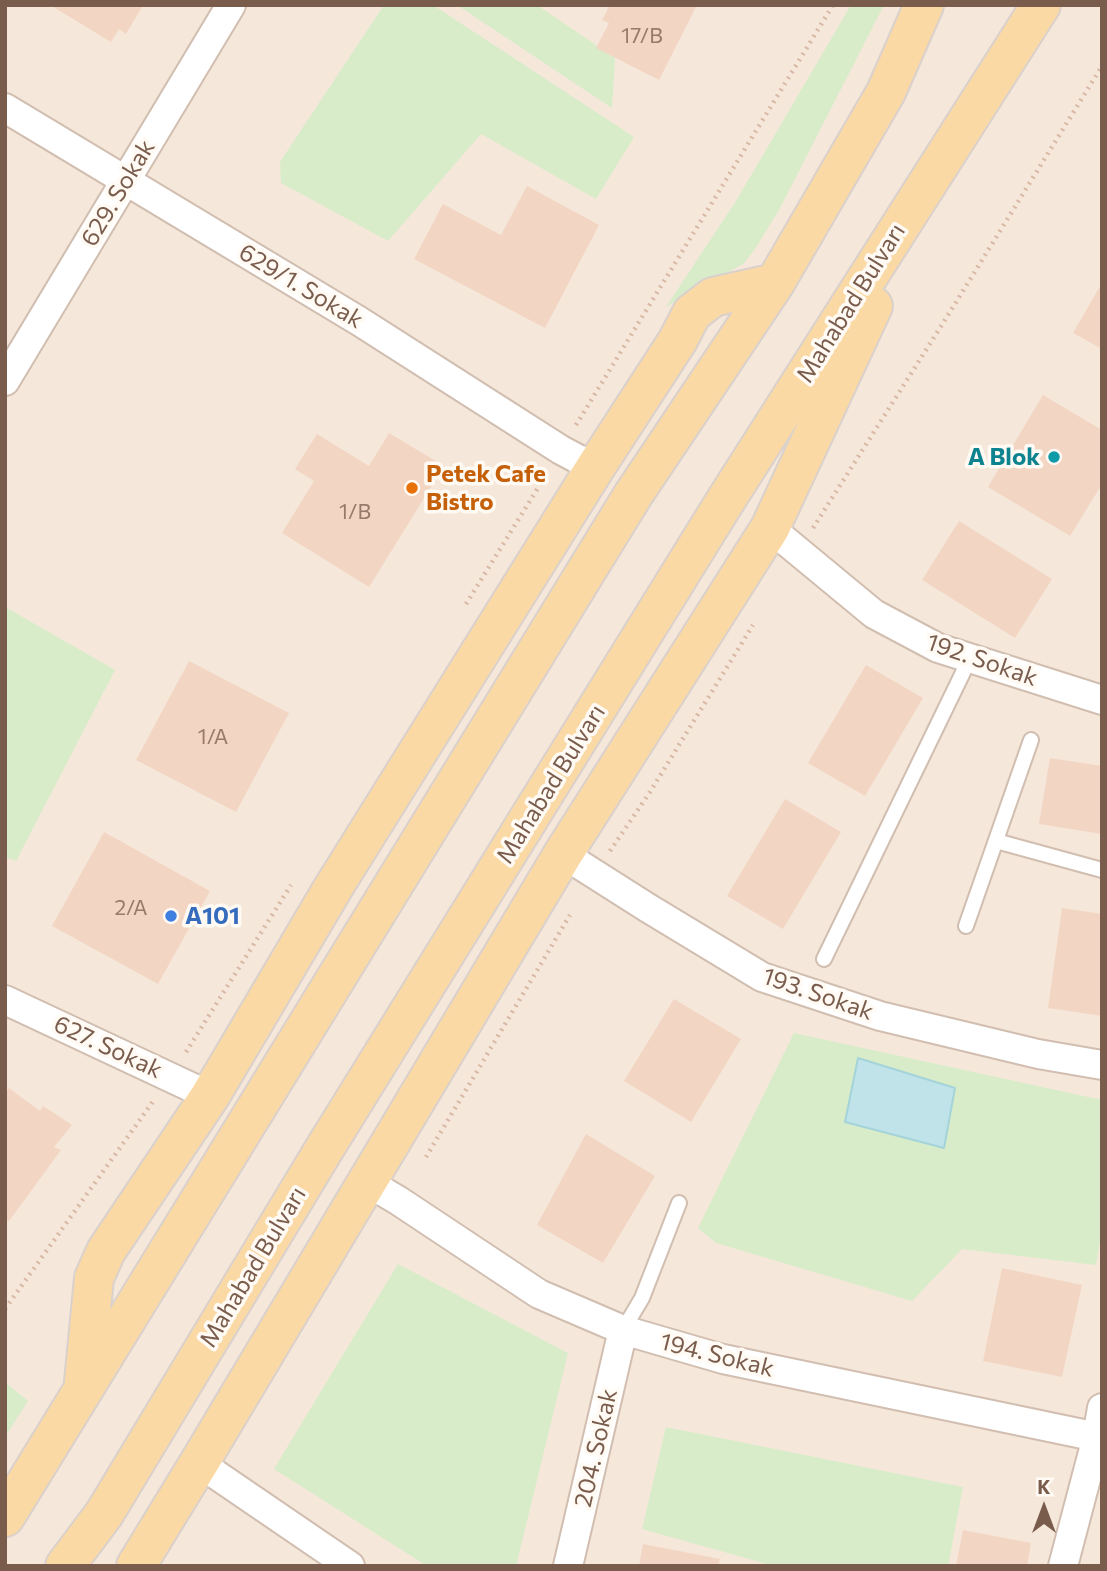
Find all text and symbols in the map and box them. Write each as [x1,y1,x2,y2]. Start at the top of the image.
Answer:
house number: 17/B [621,23,663,49]
street label: 629. Sokak [75,135,161,251]
street label: Mahabad Bulvarı [791,218,911,388]
street label: 629/1. Sokak [234,238,368,334]
place label: A Blok [968,443,1040,471]
marker: A Blok [1046,449,1062,465]
place label: Petek Cafe Bistro [426,460,546,516]
marker: Petek Cafe Bistro [404,480,420,496]
house number: 1/B [339,499,371,525]
street label: 192. Sokak [923,628,1041,692]
street label: Mahabad Bulvarı [491,699,611,869]
house number: 1/A [198,724,228,750]
house number: 2/A [114,895,148,921]
place label: A101 [185,902,240,930]
marker: A101 [163,908,179,924]
street label: 193. Sokak [759,962,877,1026]
street label: 627. Sokak [49,1009,167,1085]
street label: Mahabad Bulvarı [194,1182,312,1352]
street label: 194. Sokak [657,1327,777,1383]
street label: 204. Sokak [568,1386,624,1510]
north arrow [1009,1473,1079,1543]
text: K [1037,1475,1051,1498]

